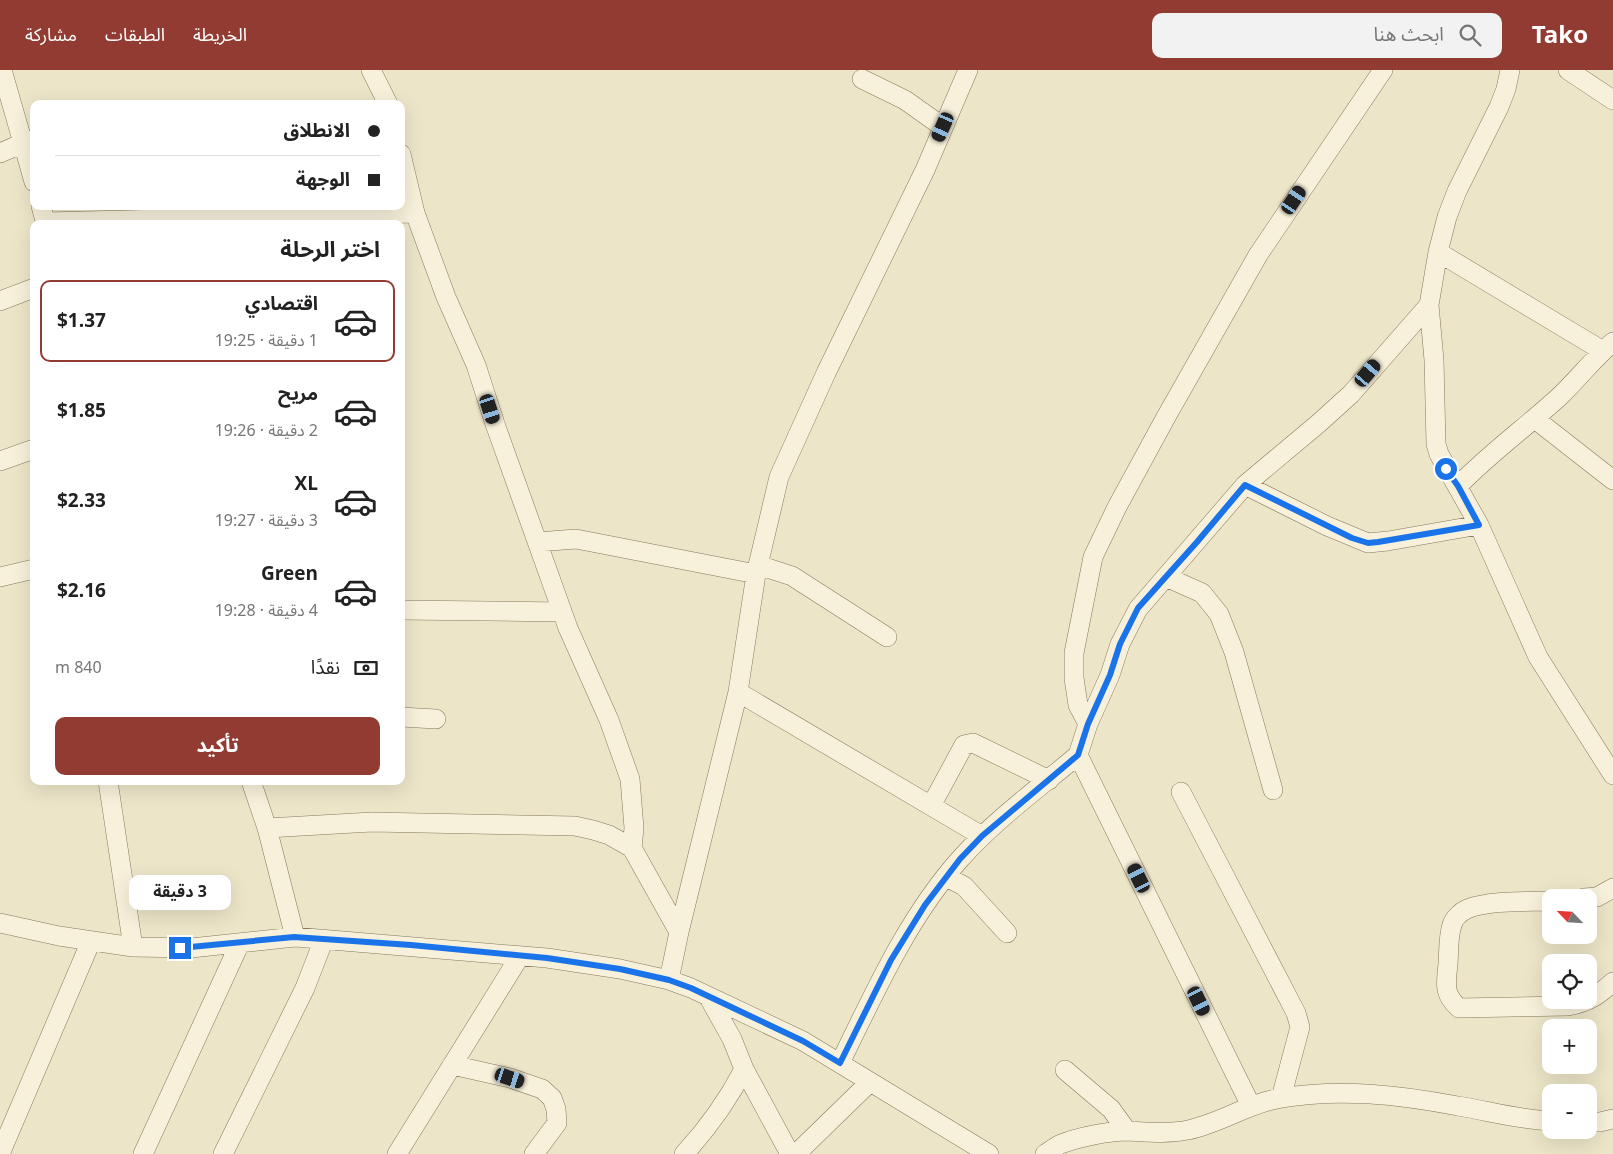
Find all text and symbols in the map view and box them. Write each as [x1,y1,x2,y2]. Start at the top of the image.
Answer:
text: Tako [1532,10,1588,61]
search box [1152,13,1502,58]
text: ابحث هنا [1373,15,1444,55]
text: مشاركة [25,16,77,54]
text: الطبقات [105,16,165,54]
text: الخريطة [193,16,247,54]
icon: search [1456,21,1484,49]
car [930,110,955,144]
text: الانطلاق [284,111,350,151]
text: الوجهة [296,160,350,200]
car [1279,183,1308,217]
text: اختر الرحلة [280,227,380,273]
text: اقتصادي [245,284,318,324]
icon: car [333,299,378,344]
text: $1.37 [57,301,106,341]
text: 1 دقيقة · 19:25 [215,324,318,358]
car [1352,357,1383,389]
text: مريح [278,374,318,414]
icon: car [333,389,378,434]
text: $1.85 [57,391,106,431]
car [478,392,501,426]
text: 2 دقيقة · 19:26 [215,414,318,448]
route start [1435,458,1457,480]
text: XL [295,464,318,504]
icon: car [333,479,378,524]
text: $2.33 [57,481,106,521]
text: 3 دقيقة · 19:27 [215,504,318,538]
text: Green [261,554,318,594]
icon: car [333,569,378,614]
text: $2.16 [57,571,106,611]
text: 4 دقيقة · 19:28 [215,594,318,628]
text: نقدًا [311,648,340,688]
text: 840 m [55,651,102,685]
icon: cash [352,654,380,682]
button: تأكيد [55,717,380,775]
car [1125,861,1152,895]
text: 3 دقيقة [153,875,207,909]
callout: 3 دقيقة [129,876,231,910]
north arrow [1542,889,1598,944]
map controls [1542,889,1597,1139]
route end [169,937,191,959]
button: locate [1542,954,1597,1009]
car [1185,984,1212,1018]
button: + [1542,1019,1597,1074]
car [493,1066,526,1090]
button: − [1542,1084,1597,1139]

